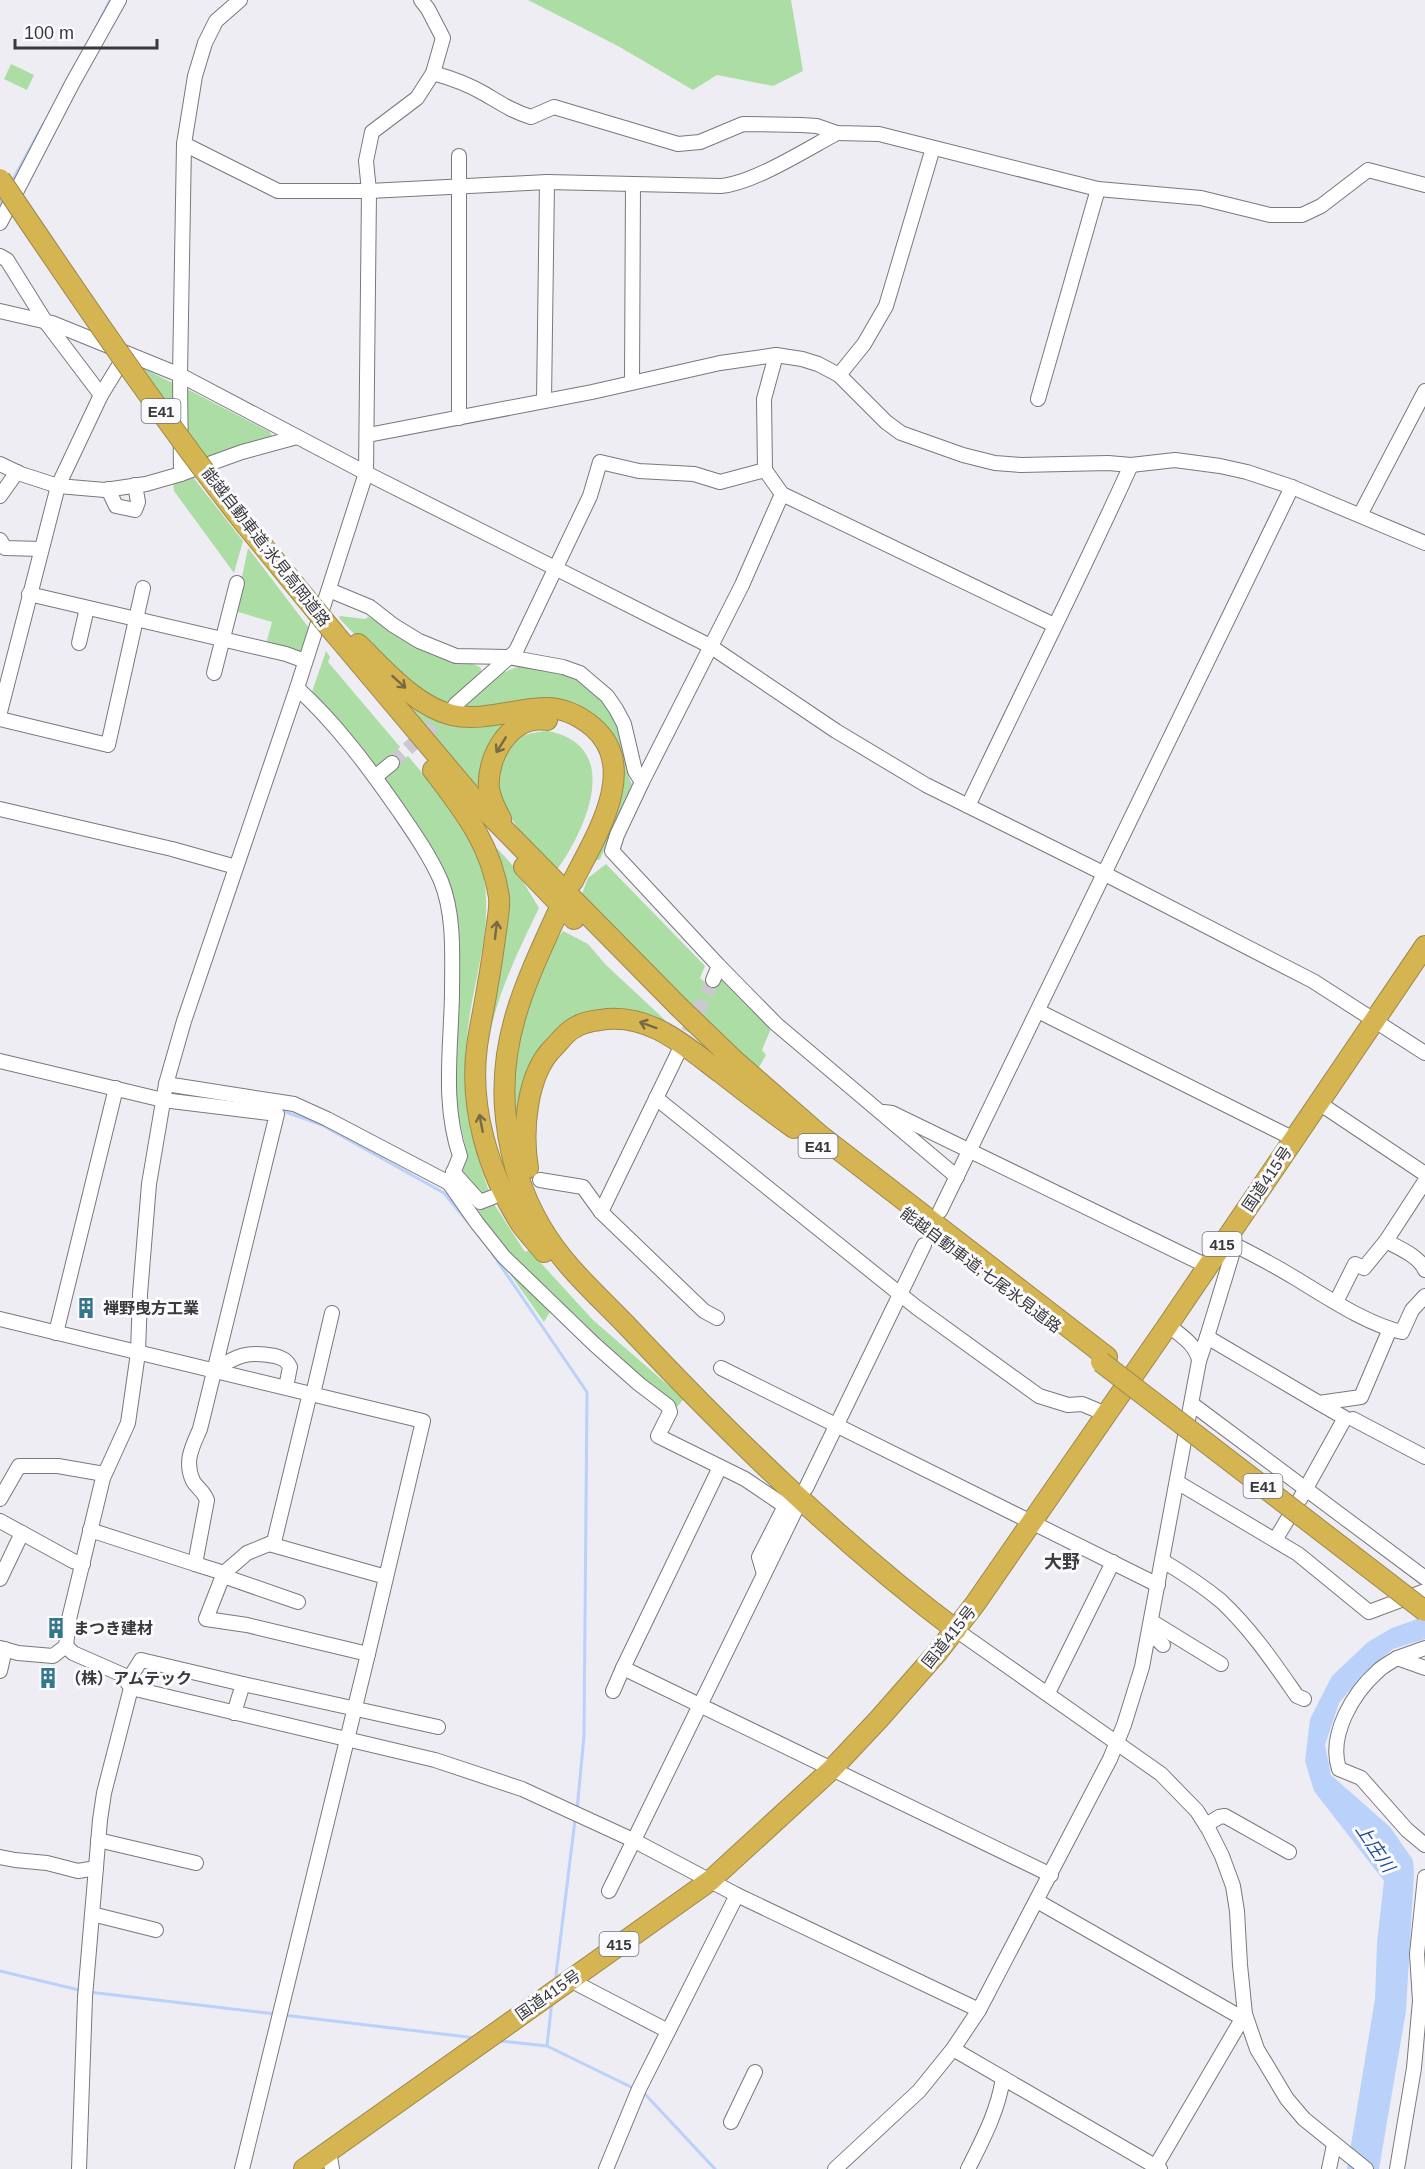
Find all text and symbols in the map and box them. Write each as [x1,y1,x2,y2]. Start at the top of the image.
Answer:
scale bar [15,12,158,50]
text: 100 m [24,23,74,43]
road number: E41 [142,399,180,423]
street label: 能越自動車道;氷見高岡道路 [199,464,333,630]
one-way arrow [391,675,406,689]
one-way arrow [494,736,506,753]
one-way arrow [491,920,502,940]
one-way arrow [640,1019,658,1030]
one-way arrow [475,1114,486,1133]
road number: E41 [798,1134,838,1158]
street label: 国道415号 [1239,1143,1295,1215]
street label: 能越自動車道;七尾氷見道路 [897,1204,1065,1336]
road number: 415 [1202,1232,1242,1256]
building icon: 禅野曳方工業 [74,1296,98,1320]
place label: 禅野曳方工業 [103,1300,199,1317]
road number: E41 [1244,1474,1282,1498]
district label: 大野 [1044,1552,1080,1572]
street label: 国道415号 [919,1603,979,1671]
building icon: まつき建材 [44,1616,68,1640]
place label: まつき建材 [73,1619,153,1637]
building icon: （株）アムテック [36,1666,60,1690]
place label: （株）アムテック [65,1670,192,1687]
water label: 上庄川 [1352,1820,1400,1878]
road number: 415 [600,1932,638,1956]
street label: 国道415号 [513,1967,583,2023]

